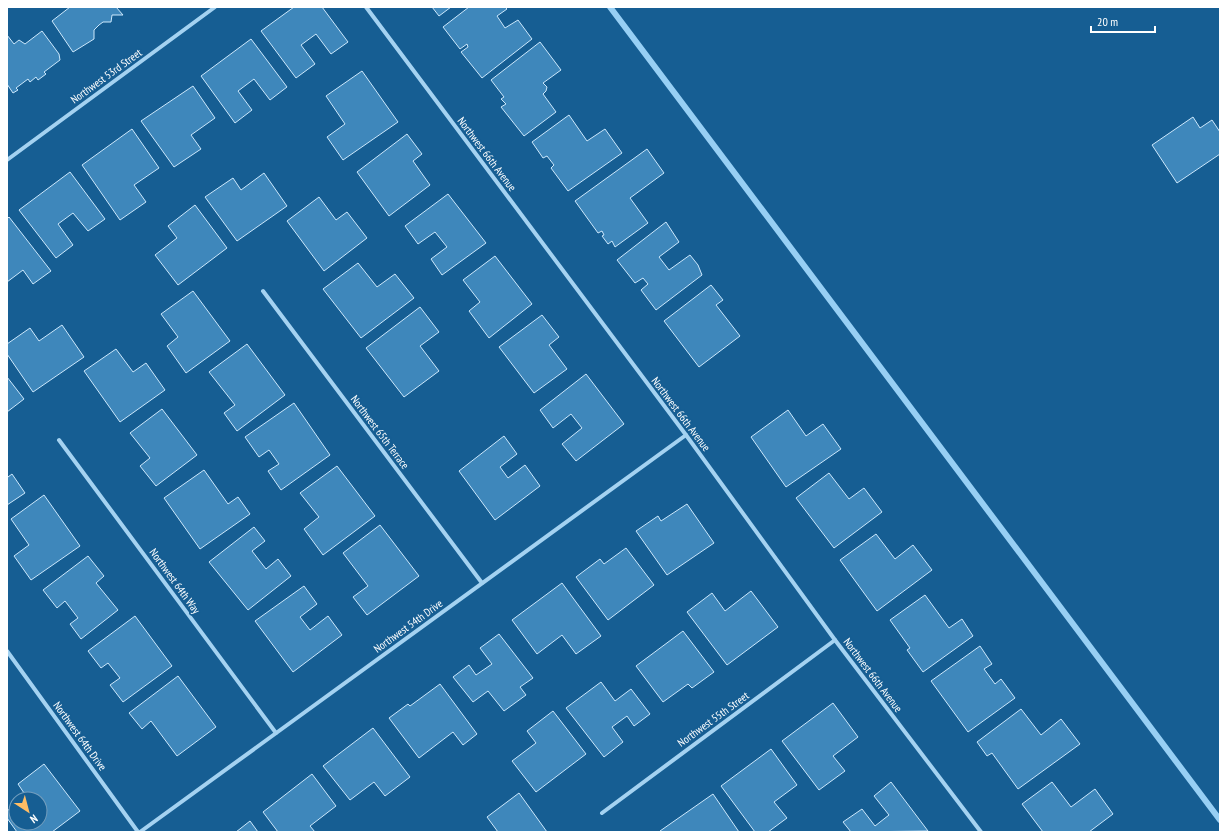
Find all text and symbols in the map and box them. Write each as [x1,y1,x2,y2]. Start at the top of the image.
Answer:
scale bar [1091,8,1155,34]
text: 20 m [1097,14,1118,29]
street label: Northwest 53rd Street [68,45,144,107]
street label: Northwest 66th Avenue [454,114,520,194]
street label: Northwest 66th Avenue [648,374,714,454]
street label: Northwest 65th Terrace [348,392,413,472]
street label: Northwest 64th Way [147,546,204,617]
street label: Northwest 54th Drive [371,596,446,656]
street label: Northwest 66th Avenue [840,635,906,715]
street label: Northwest 55th Street [675,688,751,750]
street label: Northwest 64th Drive [50,699,110,774]
north arrow [8,791,48,831]
text: N [27,812,40,827]

